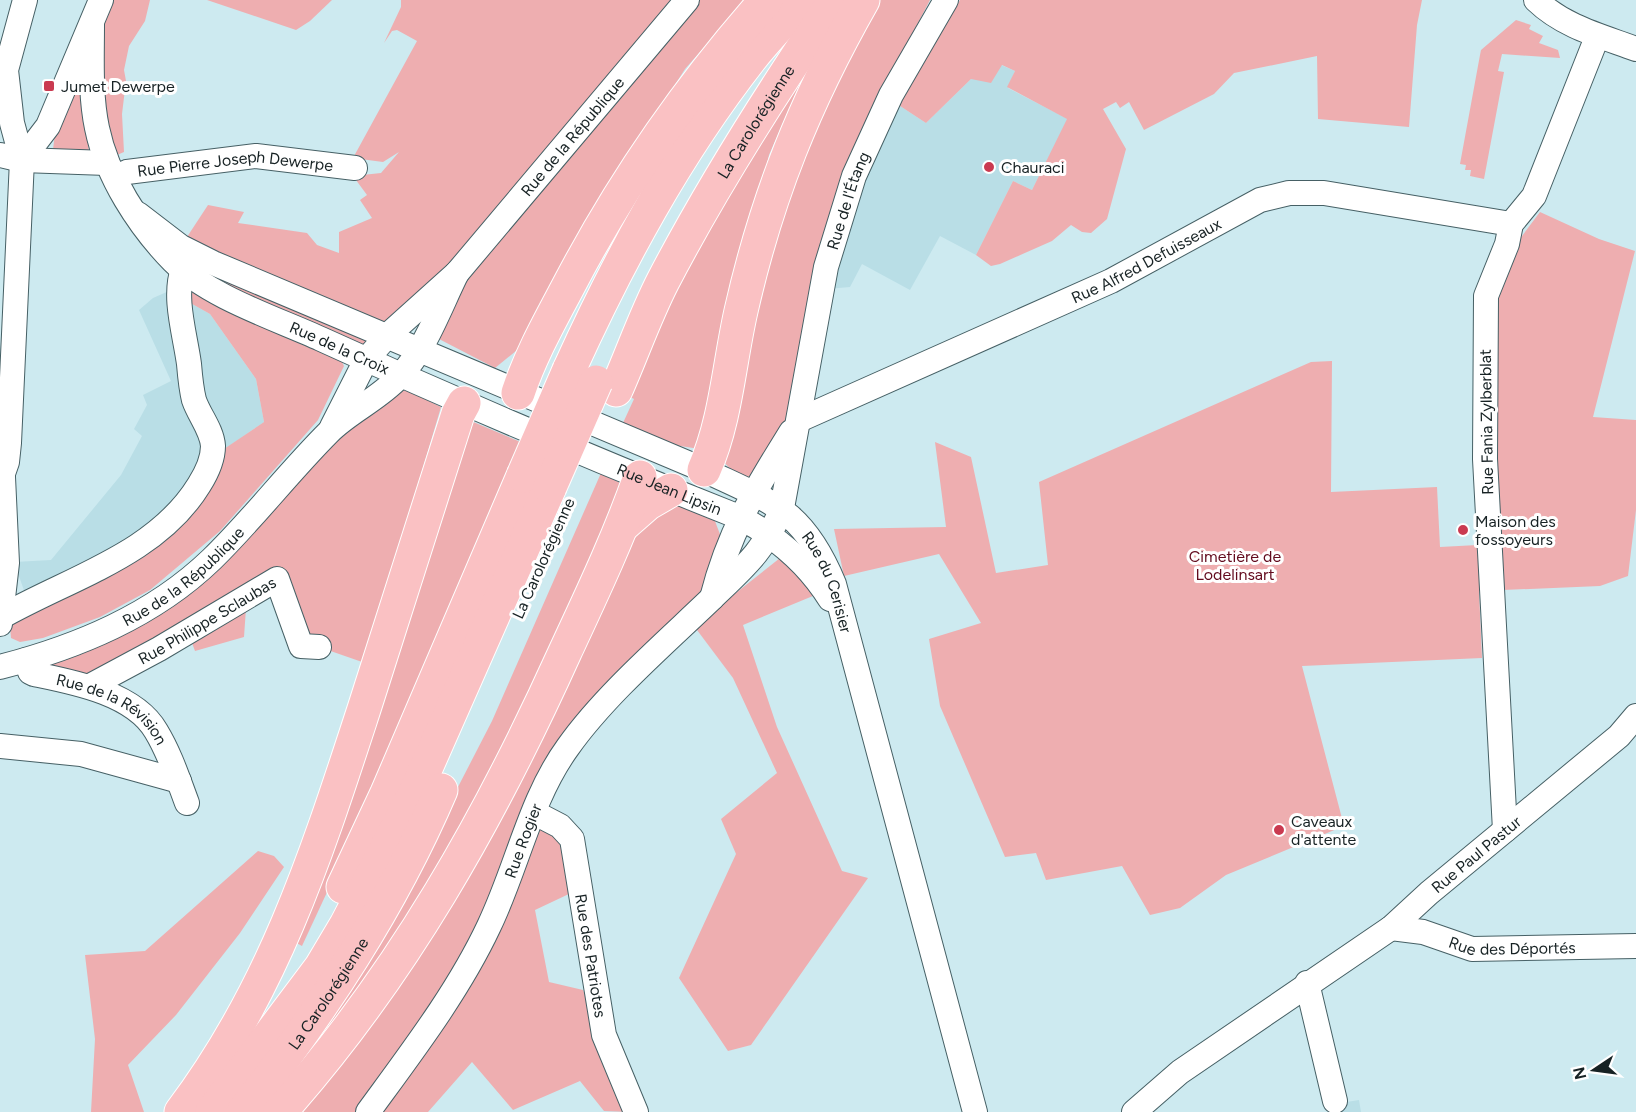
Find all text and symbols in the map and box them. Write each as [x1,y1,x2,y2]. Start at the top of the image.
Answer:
street label: La Carolorégienne [713,61,799,182]
street label: Rue de la République [517,73,628,200]
place label: Jumet Dewerpe [61,77,175,96]
marker: Jumet Dewerpe [42,79,56,93]
street label: Rue Pierre Joseph Dewerpe [136,147,334,181]
street label: Rue de l'Étang [823,149,874,252]
place label: Chauraci [1001,158,1065,177]
marker: Chauraci [982,160,996,174]
street label: Rue Alfred Defuisseaux [1068,214,1225,307]
street label: Rue de la Croix [287,318,392,379]
street label: Rue Fania Zylberblat [1476,349,1497,495]
street label: Rue Jean Lipsin [614,460,724,519]
street label: La Carolorégienne [508,495,579,622]
place label: Maison des fossoyeurs [1475,512,1556,549]
street label: Rue de la République [119,523,248,630]
marker: Maison des fossoyeurs [1456,523,1470,537]
street label: Rue du Cerisier [798,528,856,636]
park label: Cimetière de Lodelinsart [1189,547,1281,584]
street label: Rue Philippe Sclaubas [135,573,279,669]
street label: Rue de la Révision [54,670,171,748]
street label: Rue Rogier [501,800,546,881]
place label: Caveaux d'attente [1291,812,1356,849]
street label: Rue Paul Pastur [1428,812,1525,897]
marker: Caveaux d'attente [1272,823,1286,837]
street label: Rue des Patriotes [571,892,610,1019]
street label: Rue des Déportés [1446,933,1576,960]
street label: La Carolorégienne [284,934,373,1053]
north arrow [1564,1040,1624,1100]
text: N [1569,1065,1591,1081]

